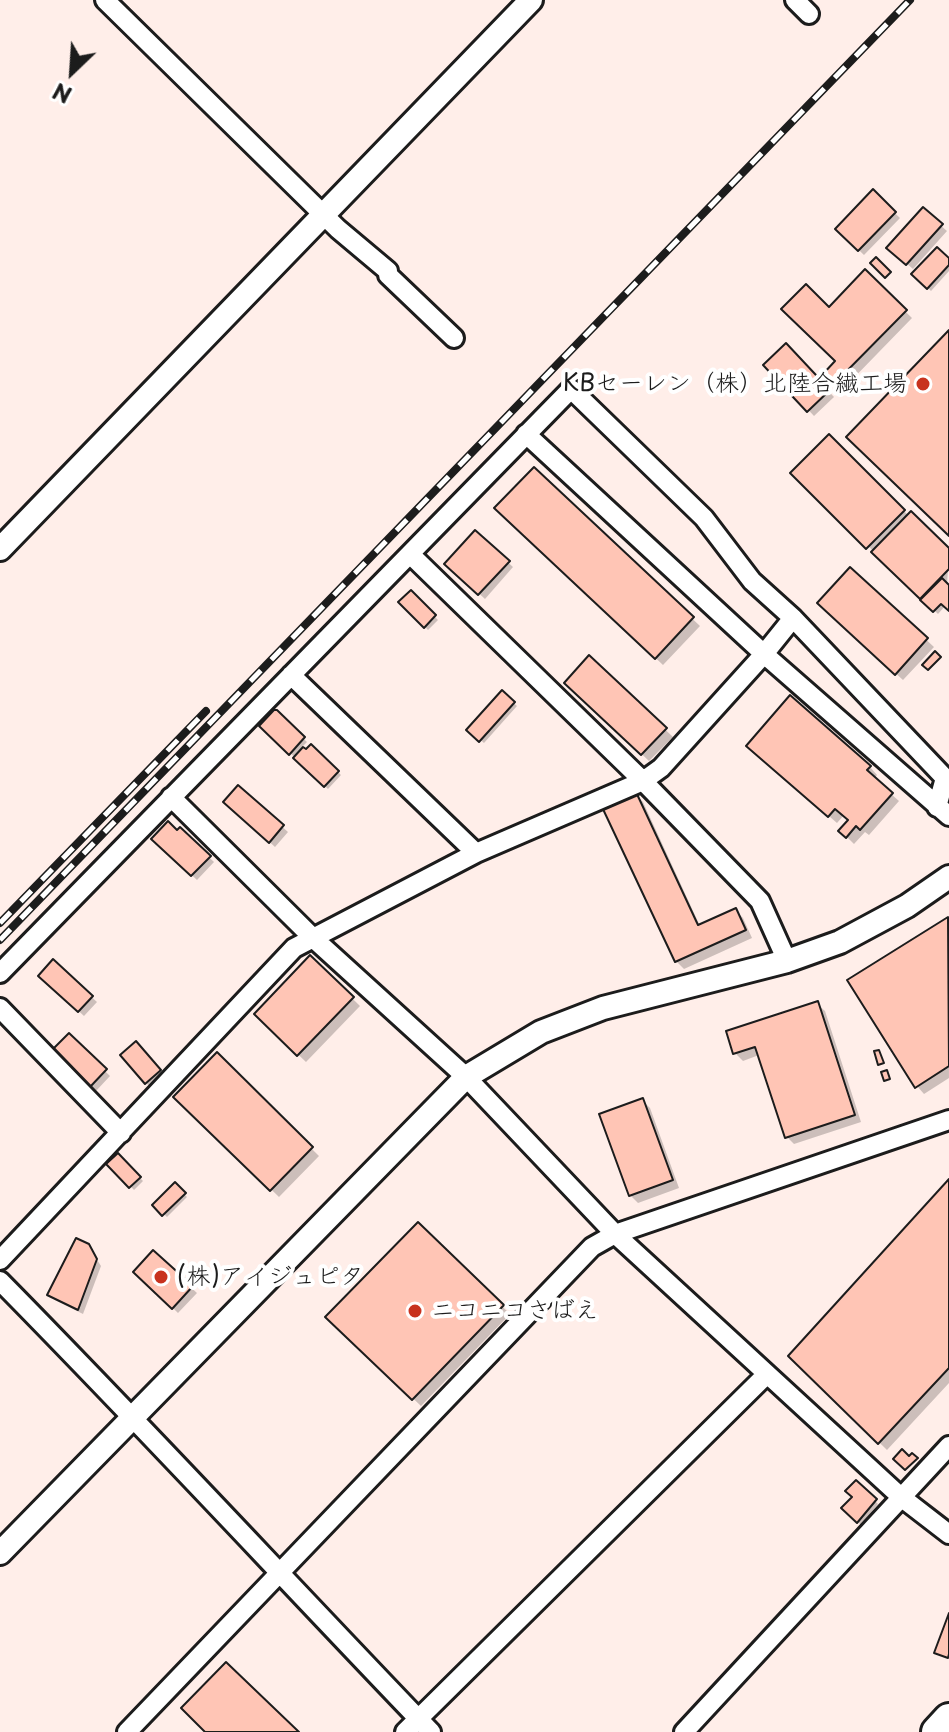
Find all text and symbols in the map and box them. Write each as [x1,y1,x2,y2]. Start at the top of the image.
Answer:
north arrow [32,32,112,112]
text: N [47,76,77,113]
place label: KBセーレン（株）北陸合繊工場 [563,370,907,398]
marker: KBセーレン（株）北陸合繊工場 [914,375,932,393]
place label: (株)アイジュピタ [177,1263,364,1291]
marker: (株)アイジュピタ [152,1268,170,1286]
place label: ニコニコさばえ [431,1297,599,1325]
marker: ニコニコさばえ [406,1302,424,1320]

